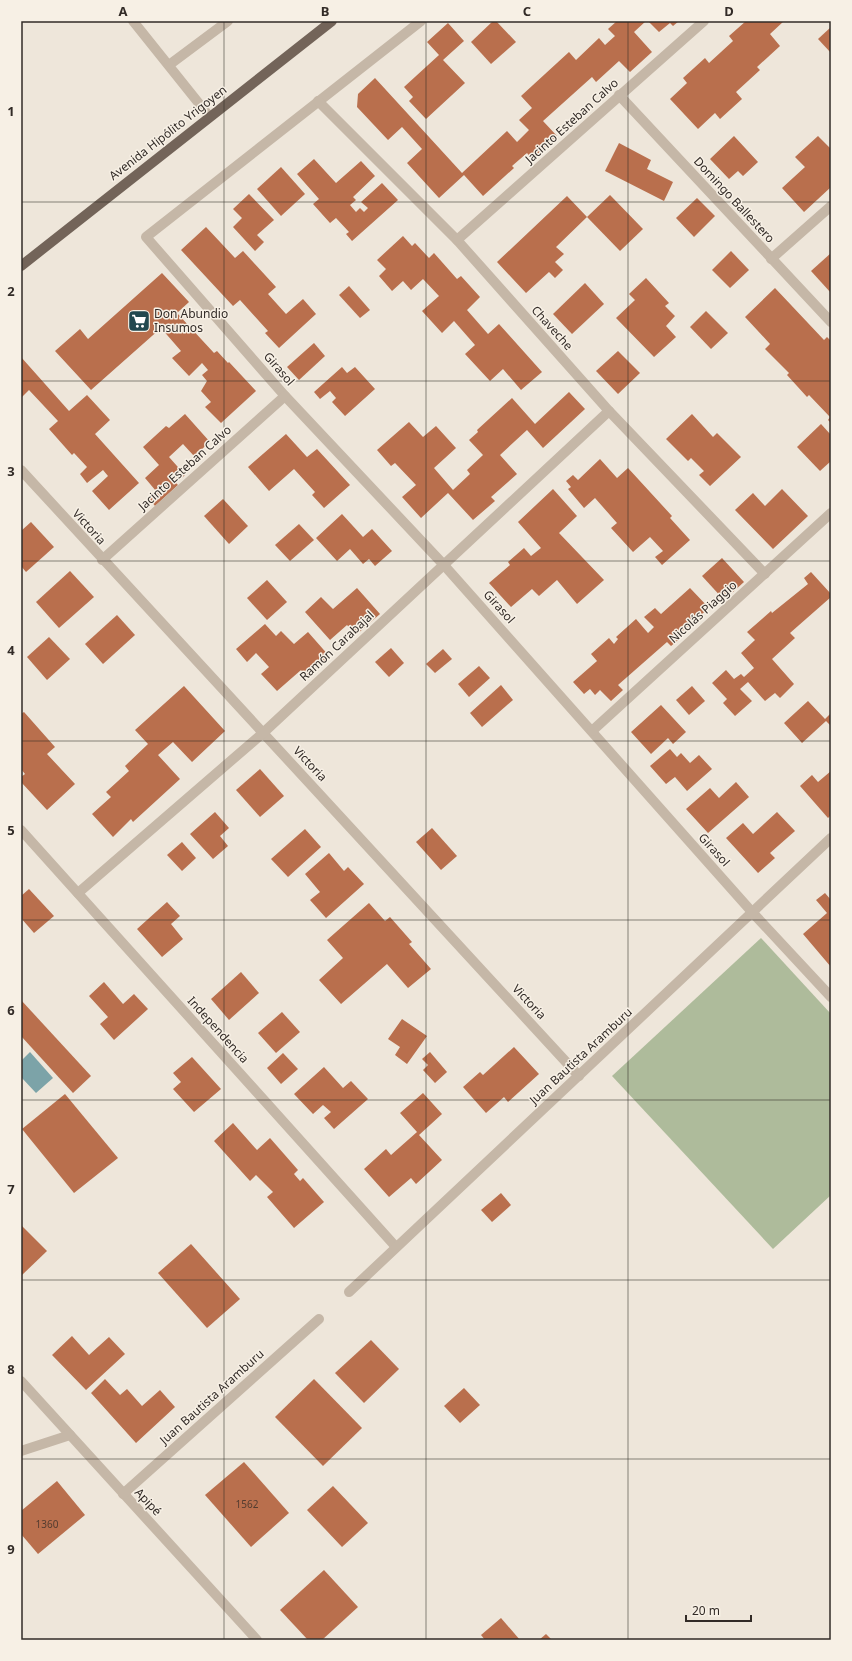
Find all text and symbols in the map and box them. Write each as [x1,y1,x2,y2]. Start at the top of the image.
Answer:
text: A [119,2,128,20]
text: B [321,2,329,20]
text: C [523,2,531,20]
text: D [724,2,734,20]
street label: Jacinto Esteban Calvo [521,74,622,168]
street label: Avenida Hipólito Yrigoyen [105,81,230,184]
text: 1 [7,102,15,120]
street label: Domingo Ballestero [690,153,779,246]
text: 2 [7,282,15,300]
street label: Chaveche [528,302,577,354]
place label: Don Abundio Insumos [154,305,228,336]
supermarket icon: Don Abundio Insumos [126,308,152,334]
street label: Girasol [260,348,299,389]
street label: Jacinto Esteban Calvo [134,421,235,515]
text: 3 [7,462,15,480]
street label: Victoria [69,505,110,548]
street label: Nicolás Piaggio [665,576,740,647]
street label: Girasol [480,586,519,627]
street label: Ramón Carabajal [296,607,378,685]
text: 4 [7,641,15,659]
street label: Victoria [290,742,331,785]
text: 5 [7,821,15,839]
street label: Girasol [695,829,734,870]
street label: Victoria [509,980,550,1023]
street label: Independencia [184,993,253,1067]
text: 6 [7,1001,15,1019]
street label: Juan Bautista Aramburu [525,1003,636,1108]
text: 7 [7,1180,15,1198]
street label: Juan Bautista Aramburu [155,1345,267,1449]
text: 8 [7,1360,15,1378]
street label: Apipé [131,1484,166,1519]
house number: 1562 [236,1497,259,1511]
house number: 1360 [36,1517,59,1531]
text: 9 [7,1540,15,1558]
scale bar [686,1597,751,1623]
text: 20 m [692,1602,720,1619]

